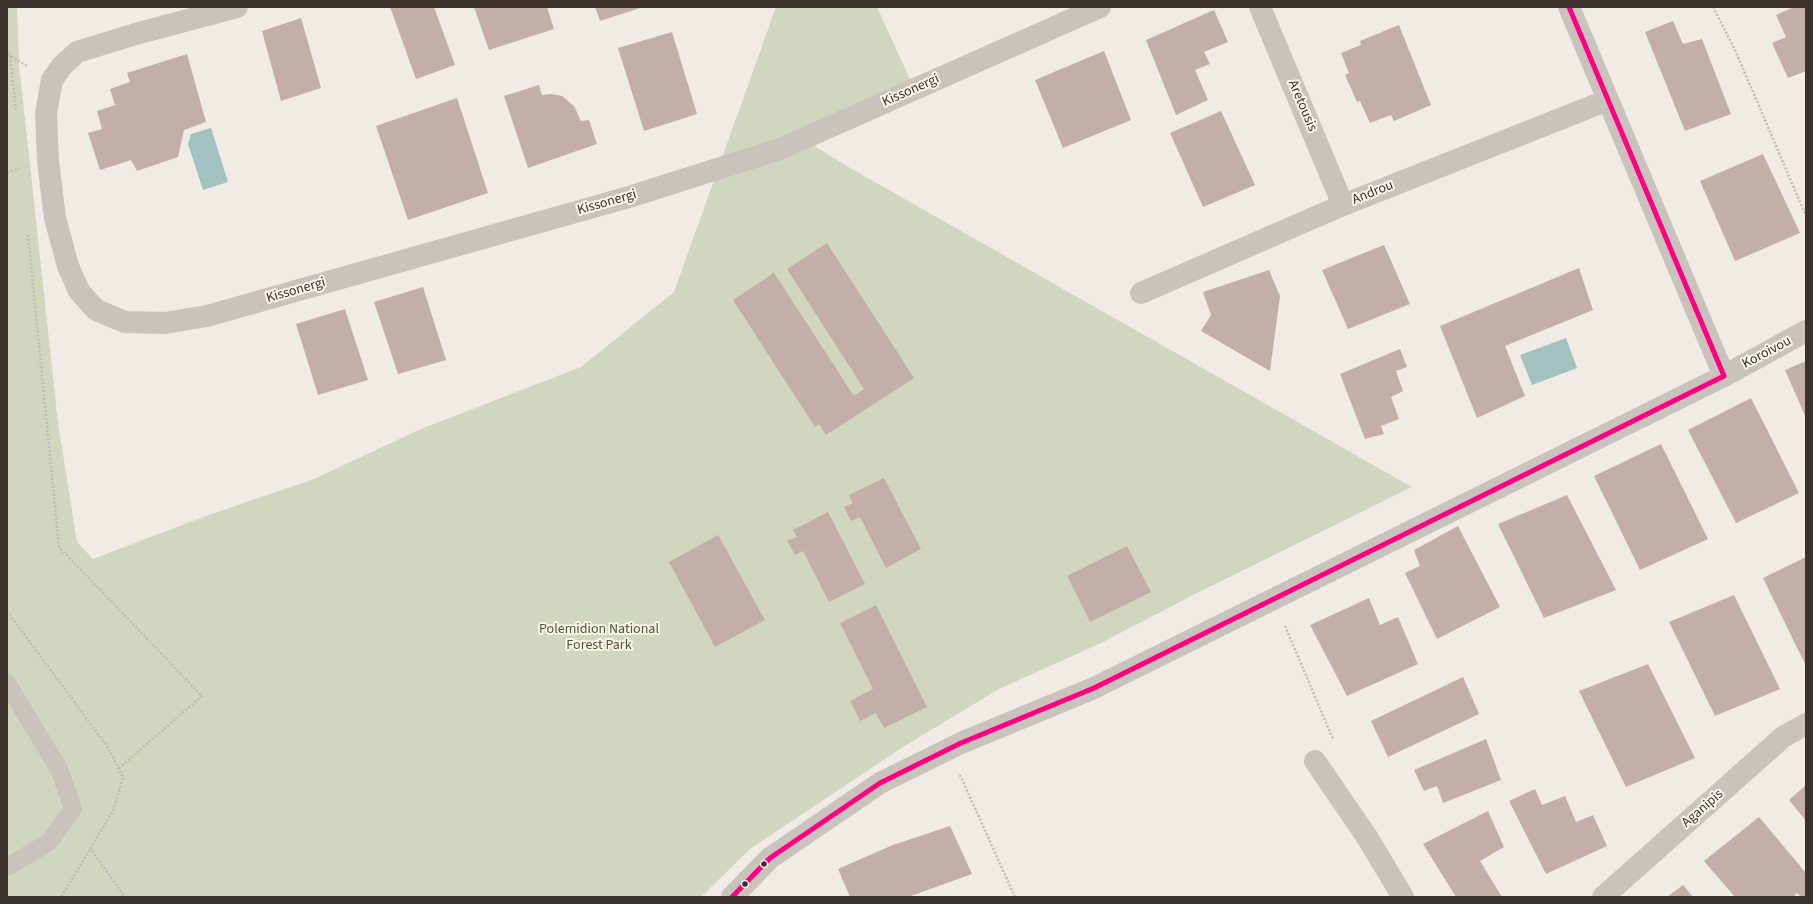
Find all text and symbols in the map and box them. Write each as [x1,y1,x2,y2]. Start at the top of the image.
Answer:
street label: Kissonergi [880,71,942,111]
street label: Aretousis [1284,78,1320,134]
street label: Androu [1350,177,1396,209]
street label: Kissonergi [576,187,638,219]
street label: Kissonergi [265,275,327,307]
street label: Koroivou [1740,333,1794,373]
park label: Polemidion National Forest Park [539,622,659,654]
street label: Aganipis [1679,786,1727,832]
unlabelled marker [759,859,769,869]
unlabelled marker [740,879,750,889]

